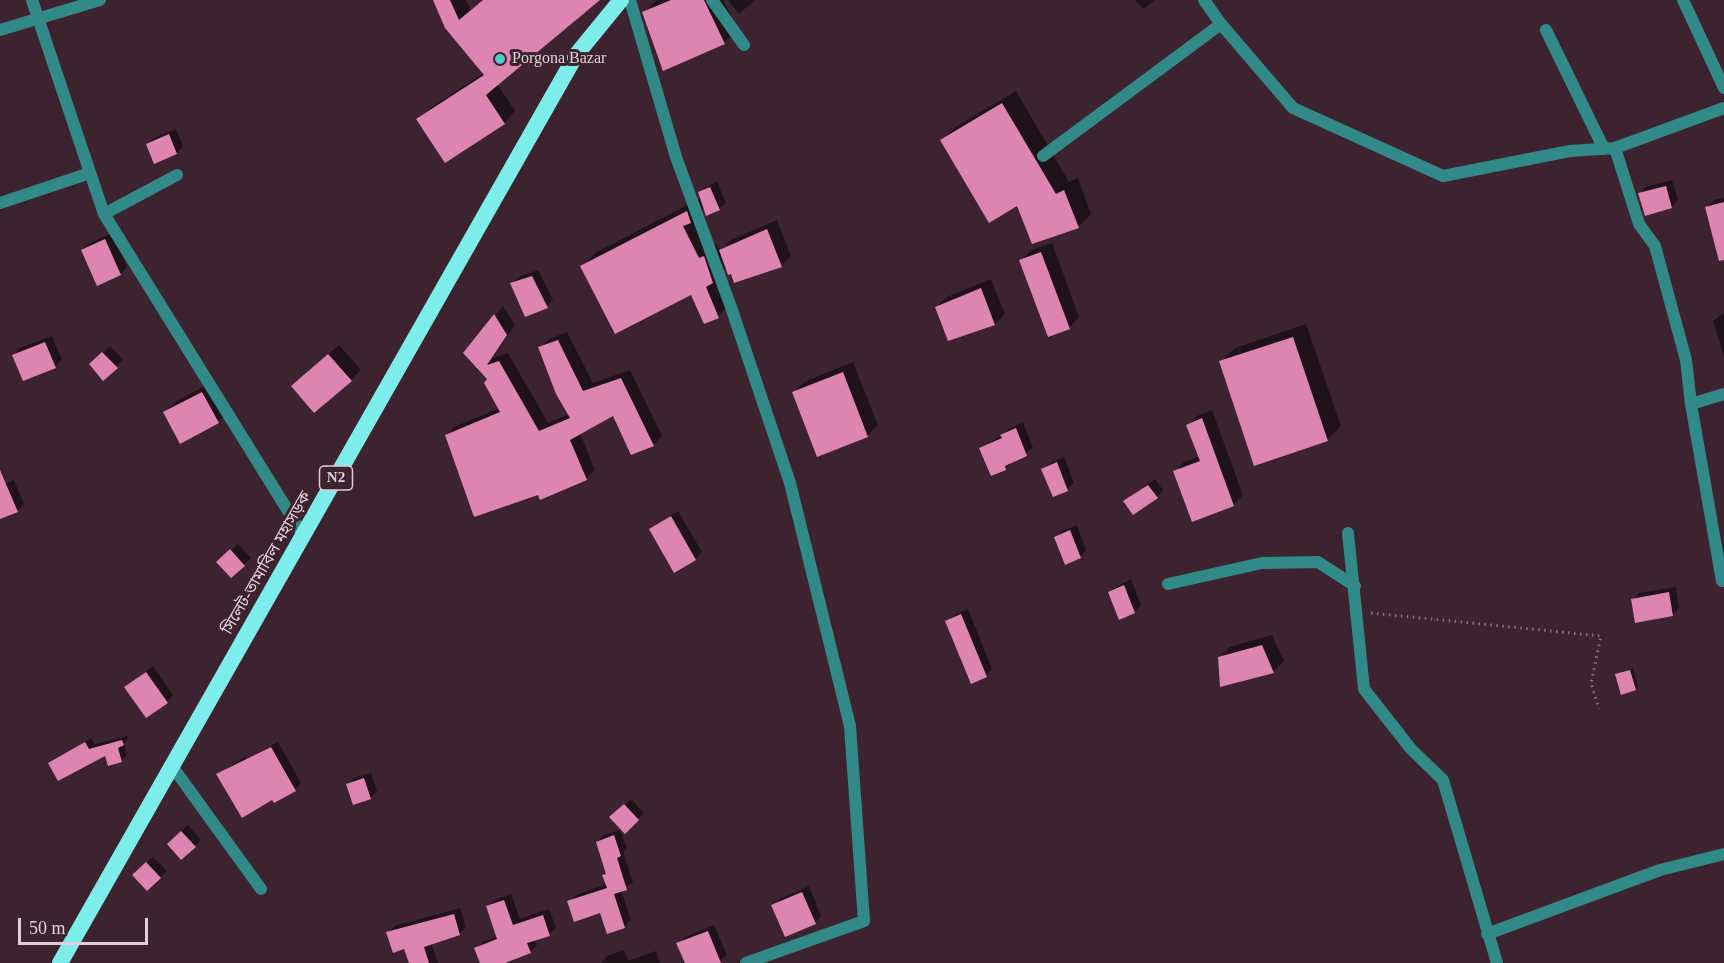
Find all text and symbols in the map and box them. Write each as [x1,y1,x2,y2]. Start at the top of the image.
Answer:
place label: Porgona Bazar [512,49,606,69]
marker: Porgona Bazar [493,52,507,66]
road number: N2 [320,466,352,490]
street label: সিলেট-তামাবিল মহাসড়ক [218,488,316,638]
scale bar [21,906,152,944]
text: 50 m [29,918,66,938]

